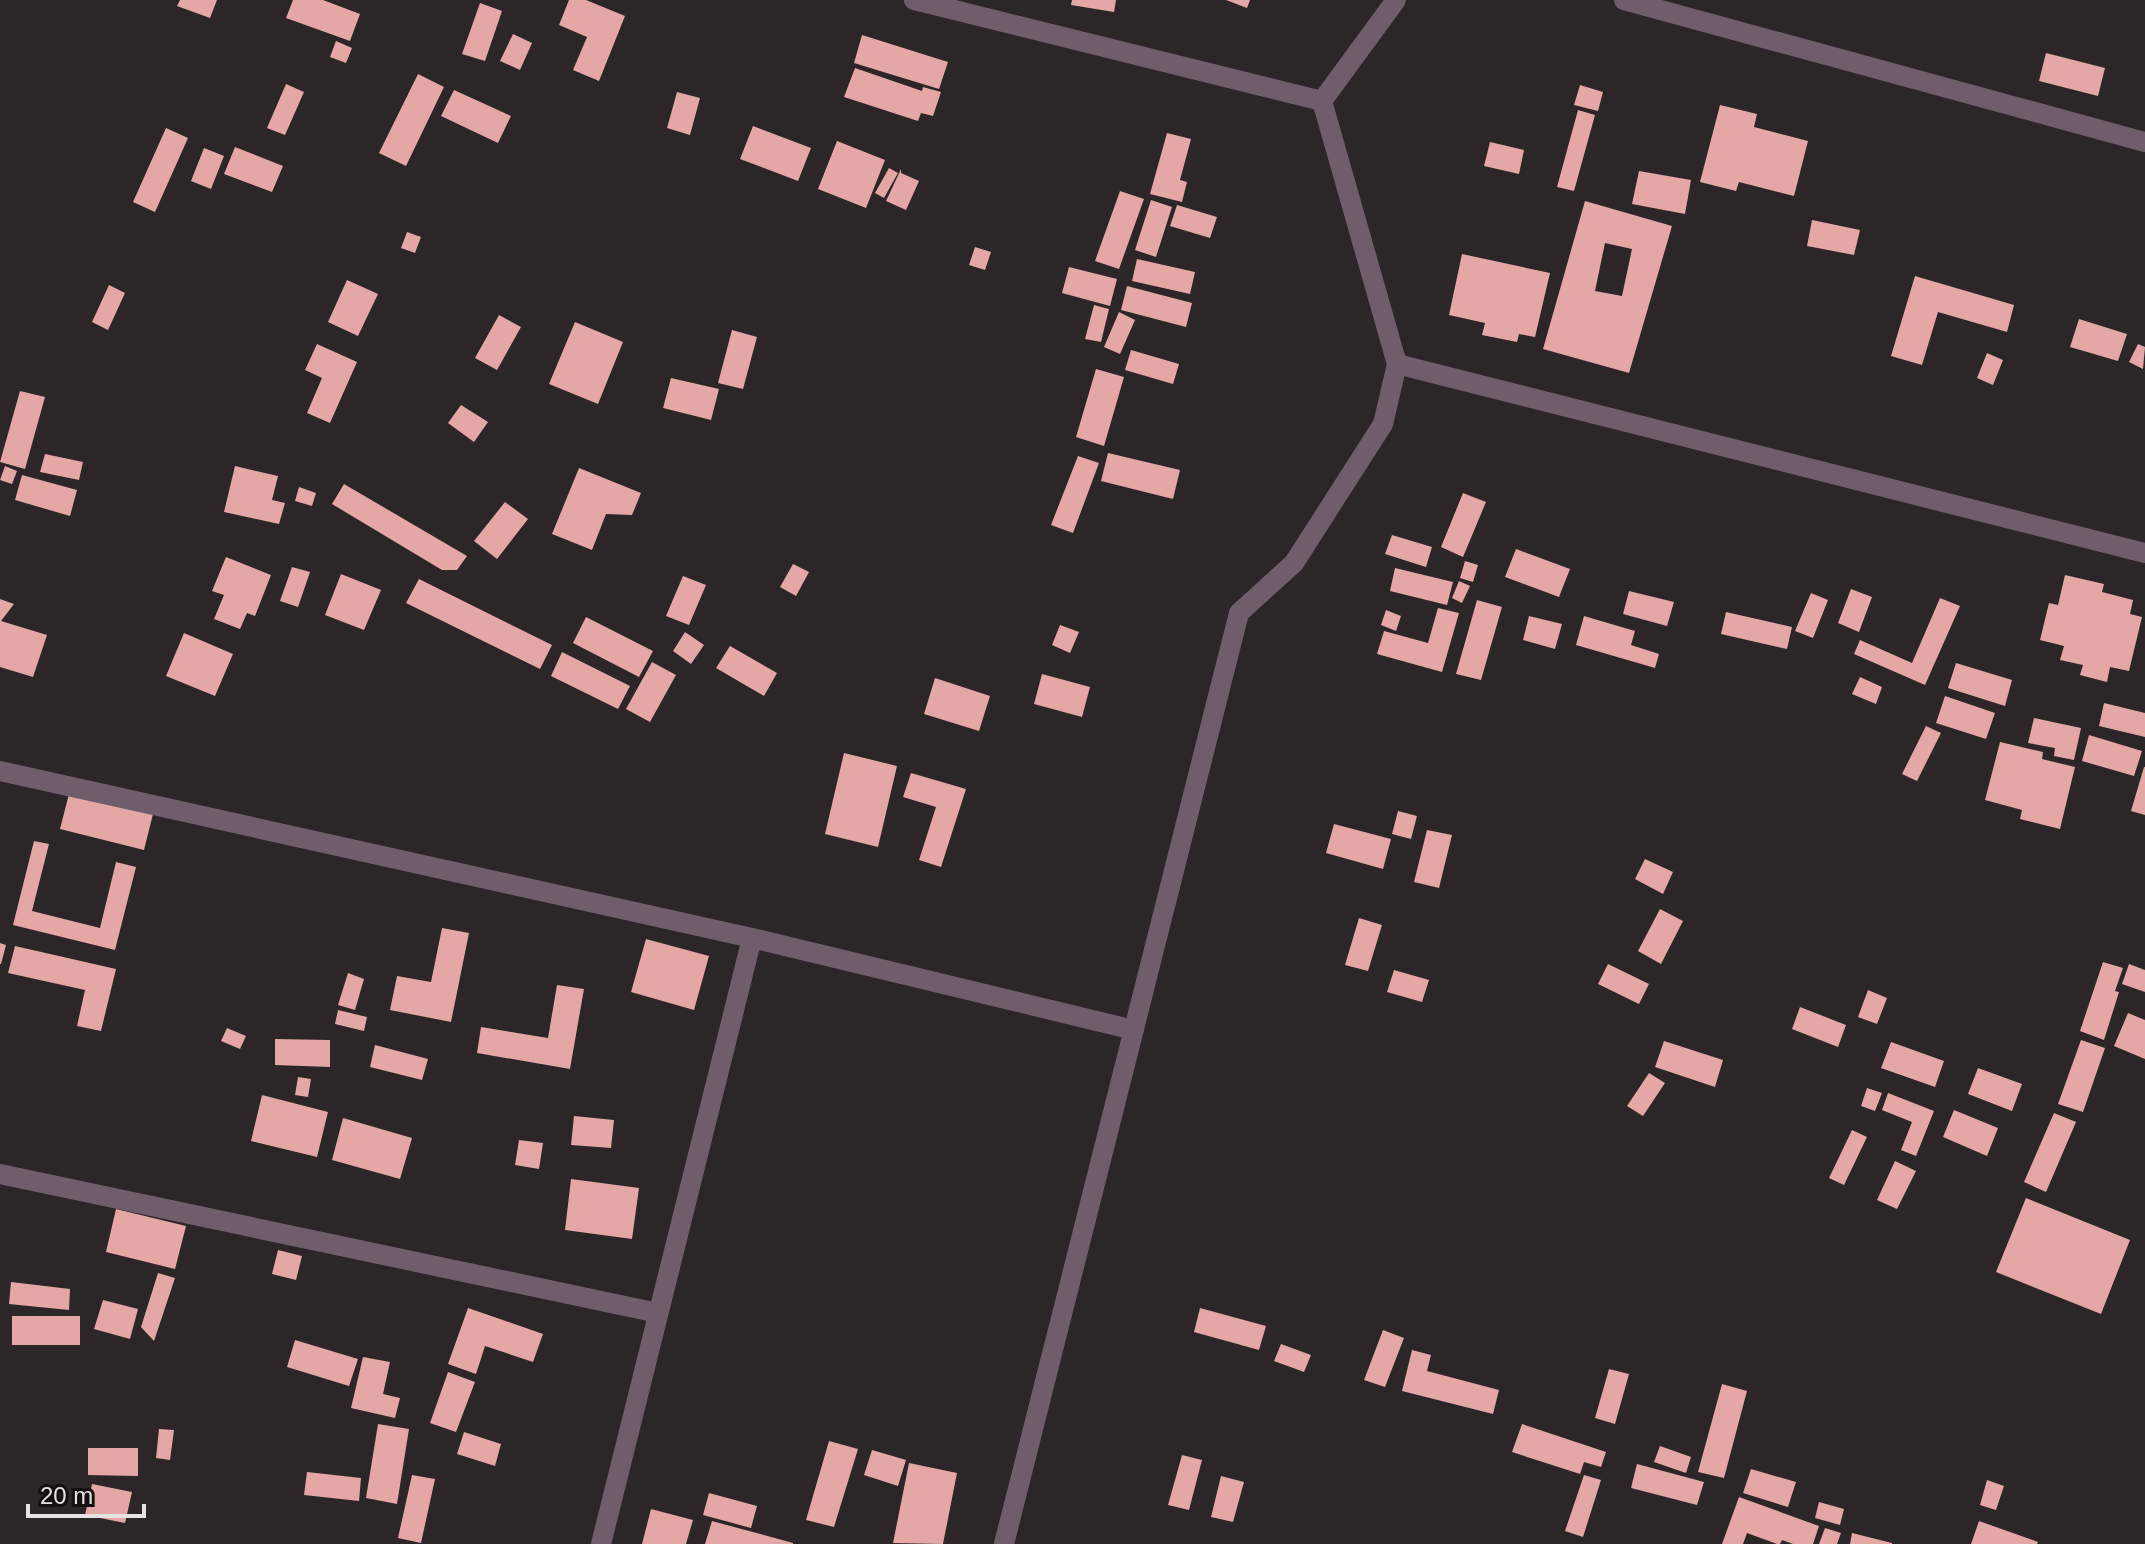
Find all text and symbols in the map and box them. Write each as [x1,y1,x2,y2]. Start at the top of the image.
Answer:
scale bar [28,1468,144,1518]
text: 20 m [40,1482,93,1509]

